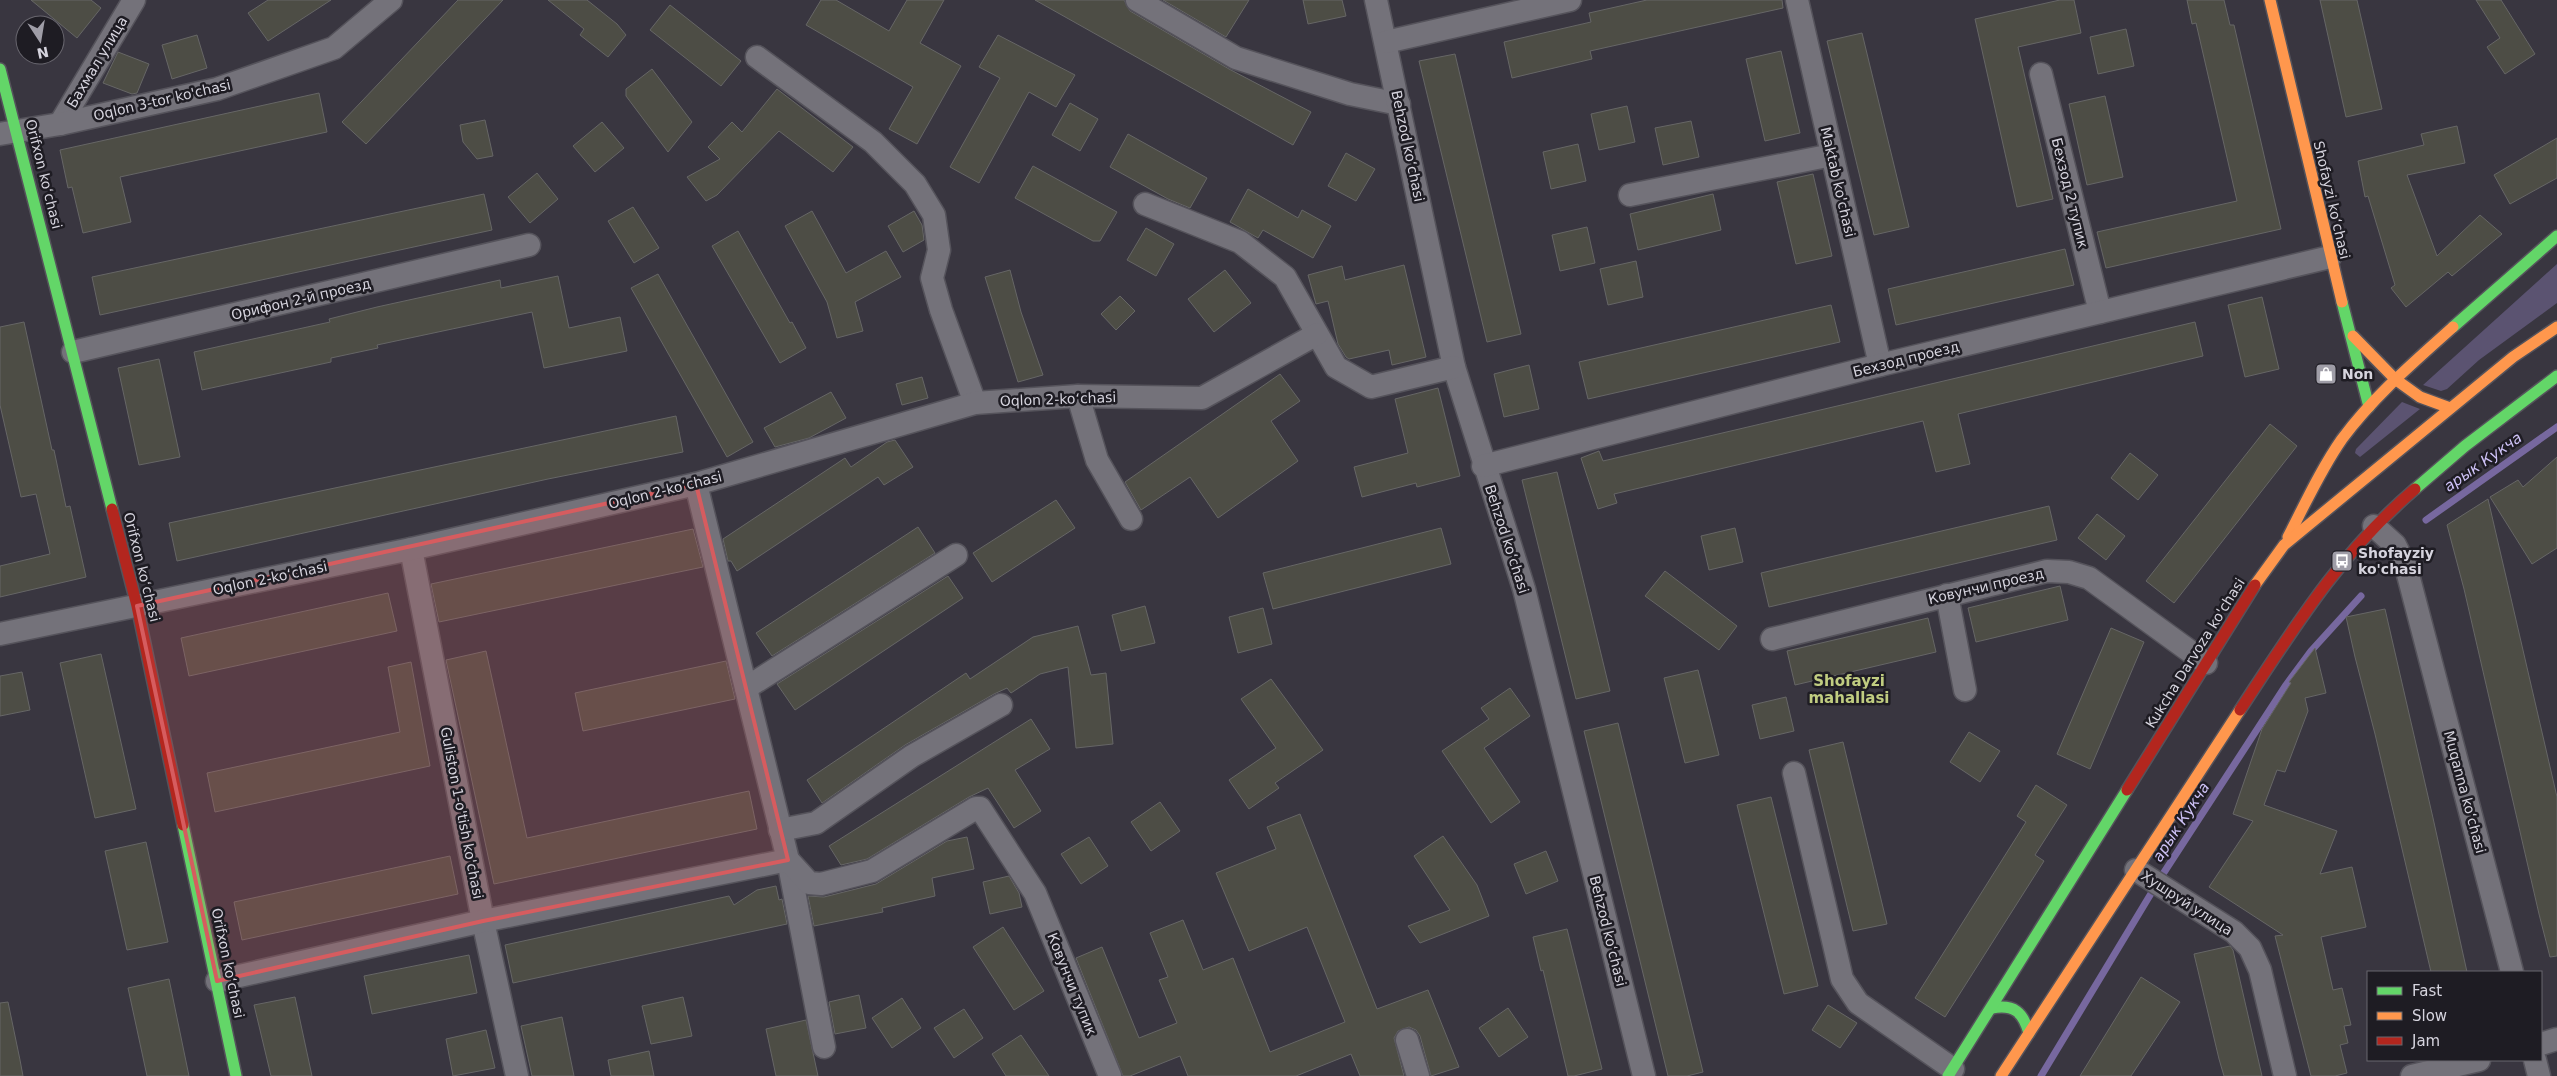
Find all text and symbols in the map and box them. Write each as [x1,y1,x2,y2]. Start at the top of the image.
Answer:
street label: Бахмал улица [64,14,130,110]
north arrow [15,15,65,65]
text: N [35,44,50,62]
street label: Oqlon 3-tor ko'chasi [92,76,232,124]
street label: Behzod ko‘chasi [1388,89,1428,203]
street label: Orifxon koʻchasi [23,118,65,230]
street label: Maktab ko'chasi [1818,125,1858,239]
street label: Бехзод 2 тупик [2049,136,2091,250]
street label: Shofayzi koʻchasi [2311,139,2353,261]
street label: Орифон 2-й проезд [230,275,372,323]
street label: Бехзод проезд [1851,338,1961,380]
shop icon: Non [2314,362,2338,386]
place label: Non [2342,366,2373,382]
street label: Oqlon 2-ko‘chasi [999,389,1117,409]
water label: арык Кукча [2441,429,2525,495]
street label: Oqlon 2-ko‘chasi [606,468,724,512]
street label: Behzod ko‘chasi [1482,483,1532,595]
street label: Orifxon koʻchasi [121,511,163,623]
place label: Shofayziy ko'chasi [2358,545,2434,577]
bus stop icon: Shofayziy ko'chasi [2330,549,2354,573]
street label: Oqlon 2-ko‘chasi [211,558,329,598]
street label: Ковунчи проезд [1927,565,2045,607]
street label: Kukcha Darvoza ko'chasi [2142,575,2248,731]
district label: Shofayzi mahallasi [1808,672,1890,707]
street label: Guliston 1-o'tish ko'chasi [437,725,487,901]
street label: Muqanna koʻchasi [2441,729,2489,855]
water label: арык Кукча [2149,779,2213,865]
street label: Хушруй улица [2138,867,2236,939]
street label: Behzod ko‘chasi [1587,874,1629,988]
street label: Orifxon koʻchasi [209,906,247,1020]
street label: Ковунчи тупик [1044,930,1100,1038]
legend [2367,971,2542,1061]
text: Fast [2412,982,2442,1000]
text: Slow [2412,1007,2447,1025]
text: Jam [2411,1032,2440,1050]

